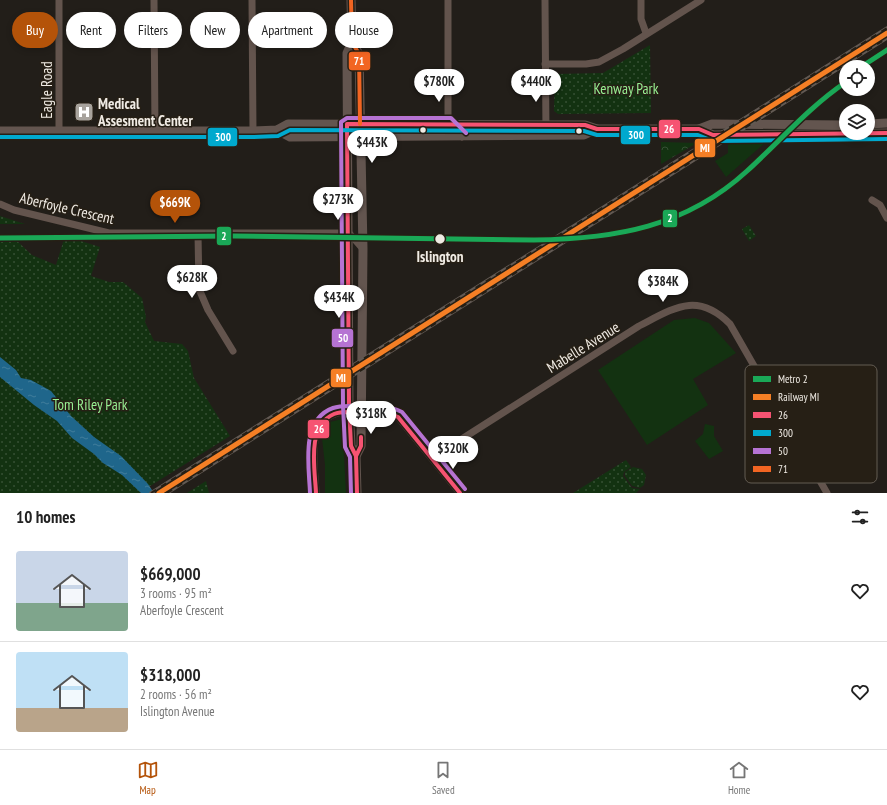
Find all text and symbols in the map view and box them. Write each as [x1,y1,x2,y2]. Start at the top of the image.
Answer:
chip: Buy [12,12,58,48]
chip: Rent [66,12,116,48]
chip: Filters [124,12,182,48]
chip: New [190,12,240,48]
chip: Apartment [248,12,327,48]
chip: House [335,12,393,48]
line badge: 71 [348,51,371,71]
text: 71 [354,54,364,68]
map controls [839,60,875,140]
button: locate [839,60,875,96]
street label: Eagle Road [37,61,56,119]
pin: $780K [411,69,467,103]
pin: $440K [508,69,564,103]
text: $780K [423,73,455,90]
text: $440K [520,73,552,90]
park label: Kenway Park [593,79,659,98]
place label: Medical Assesment Center [97,94,193,130]
hospital icon: Medical Assesment Center [73,101,95,123]
button: layers [839,104,875,140]
line badge: 26 [658,119,681,139]
text: 26 [664,122,674,136]
unlabelled marker [418,125,428,135]
line badge: 300 [620,125,651,145]
unlabelled marker [574,126,584,136]
line badge: 300 [207,127,238,147]
text: 300 [628,128,644,142]
text: 300 [215,130,231,144]
pin: $443K [344,130,400,164]
text: $443K [356,134,388,151]
line badge: MI [694,138,716,158]
text: MI [700,141,710,155]
pin: $273K [310,187,366,221]
street label: Aberfoyle Crescent [18,188,116,228]
pin: $669K [147,190,203,224]
text: $273K [322,191,354,208]
text: $669K [159,194,191,211]
line badge: 2 [662,209,678,228]
text: 2 [667,211,673,225]
line badge: 2 [216,226,232,246]
text: 2 [221,229,227,243]
marker: Islington [433,232,447,246]
place label: Islington [417,247,464,266]
pin: $628K [164,265,220,299]
text: $628K [176,269,208,286]
pin: $384K [635,269,691,303]
text: $384K [647,273,679,290]
pin: $434K [311,285,367,319]
text: $434K [323,289,355,306]
street label: Mabelle Avenue [543,317,623,377]
line badge: 50 [331,328,354,348]
text: 50 [338,331,348,345]
legend [745,365,877,483]
line badge: MI [330,368,352,388]
text: MI [336,371,346,385]
text: Metro 2 [778,372,808,386]
text: Railway MI [778,390,819,404]
park label: Tom Riley Park [52,395,128,414]
pin: $318K [343,401,399,435]
text: $318K [355,405,387,422]
text: 26 [778,408,788,422]
line badge: 26 [307,419,330,439]
text: 26 [314,422,324,436]
text: 300 [778,426,793,440]
pin: $320K [425,436,481,470]
text: $320K [437,440,469,457]
text: 50 [778,444,788,458]
text: 71 [778,462,788,476]
text: 10 homes [16,506,75,528]
icon: filters [849,506,871,528]
text: $669,000 [140,563,201,585]
icon: home [48,567,96,615]
icon: heart [849,580,871,602]
text: 3 rooms · 95 m² [140,585,212,602]
text: Aberfoyle Crescent [140,602,224,619]
text: $318,000 [140,664,201,686]
icon: home [48,668,96,716]
icon: heart [849,681,871,703]
text: 2 rooms · 56 m² [140,686,212,703]
text: Islington Avenue [140,703,215,720]
tab: Map [137,759,159,797]
tab: Saved [432,759,455,797]
tab: Home [728,759,750,797]

